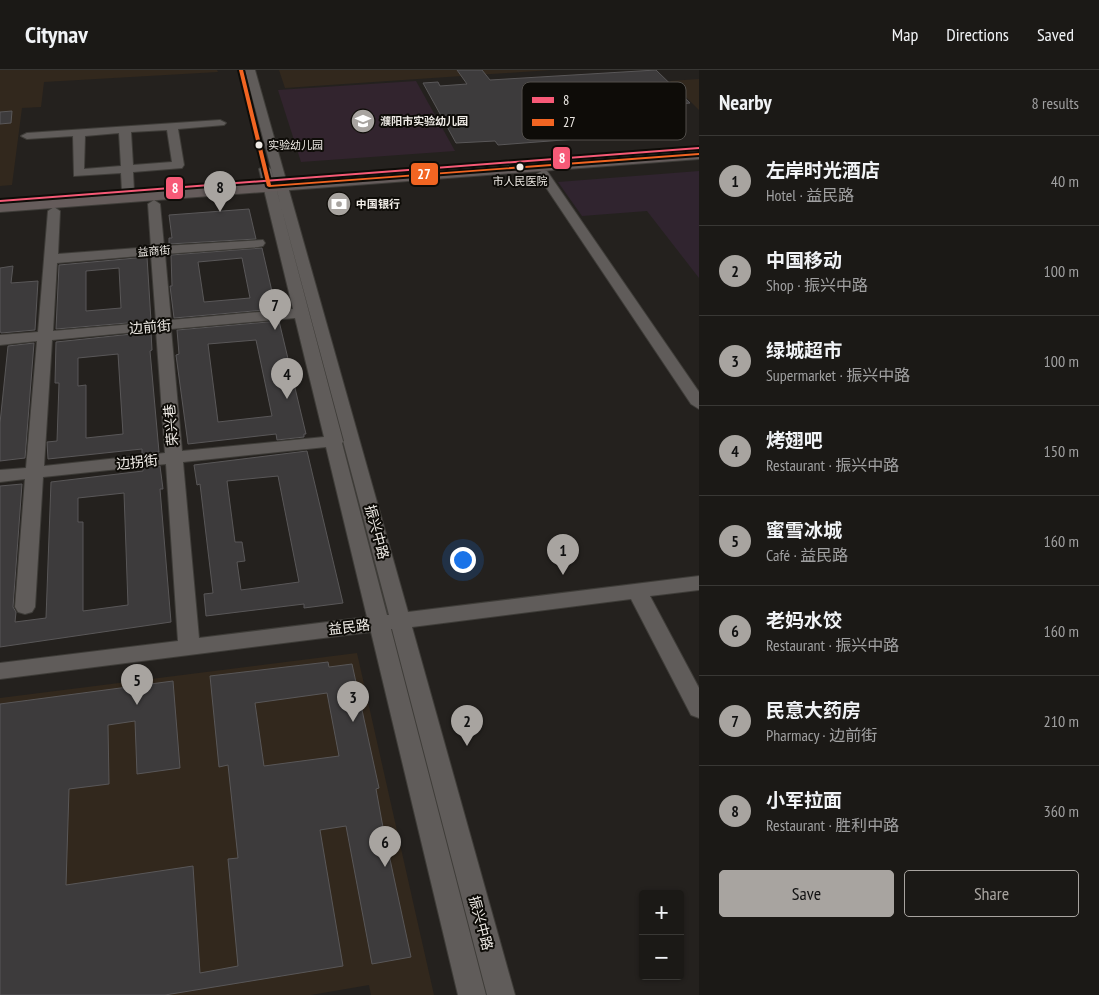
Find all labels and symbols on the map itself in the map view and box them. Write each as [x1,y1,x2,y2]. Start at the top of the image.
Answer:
legend [522,82,686,140]
text: 8 [563,91,569,109]
school or university icon: 濮阳市实验幼儿园 [350,108,376,134]
text: 27 [563,113,576,131]
place label: 濮阳市实验幼儿园 [380,114,468,128]
place label: 实验幼儿园 [268,138,323,152]
marker: 实验幼儿园 [254,140,264,150]
line badge: 8 [552,146,571,170]
text: 8 [559,149,565,167]
line badge: 27 [410,162,439,186]
marker: 市人民医院 [515,162,525,172]
text: 27 [417,165,431,183]
pin: 8 [204,171,236,212]
place label: 市人民医院 [493,174,548,188]
line badge: 8 [165,176,184,200]
text: 8 [172,179,178,197]
bank icon: 中国银行 [326,191,352,217]
place label: 中国银行 [356,197,400,211]
street label: 益商街 [137,243,171,259]
pin: 7 [259,289,291,330]
street label: 边前街 [128,316,172,338]
pin: 4 [271,358,303,399]
street label: 荣兴巷 [160,403,182,447]
street label: 边拐街 [115,451,159,473]
street label: 振兴中路 [361,503,393,561]
pin: 1 [547,534,579,575]
your location [450,547,476,573]
street label: 益民路 [327,616,371,638]
pin: 5 [121,664,153,705]
pin: 3 [337,681,369,722]
pin: 2 [451,705,483,746]
pin: 6 [369,826,401,867]
street label: 振兴中路 [465,894,497,952]

